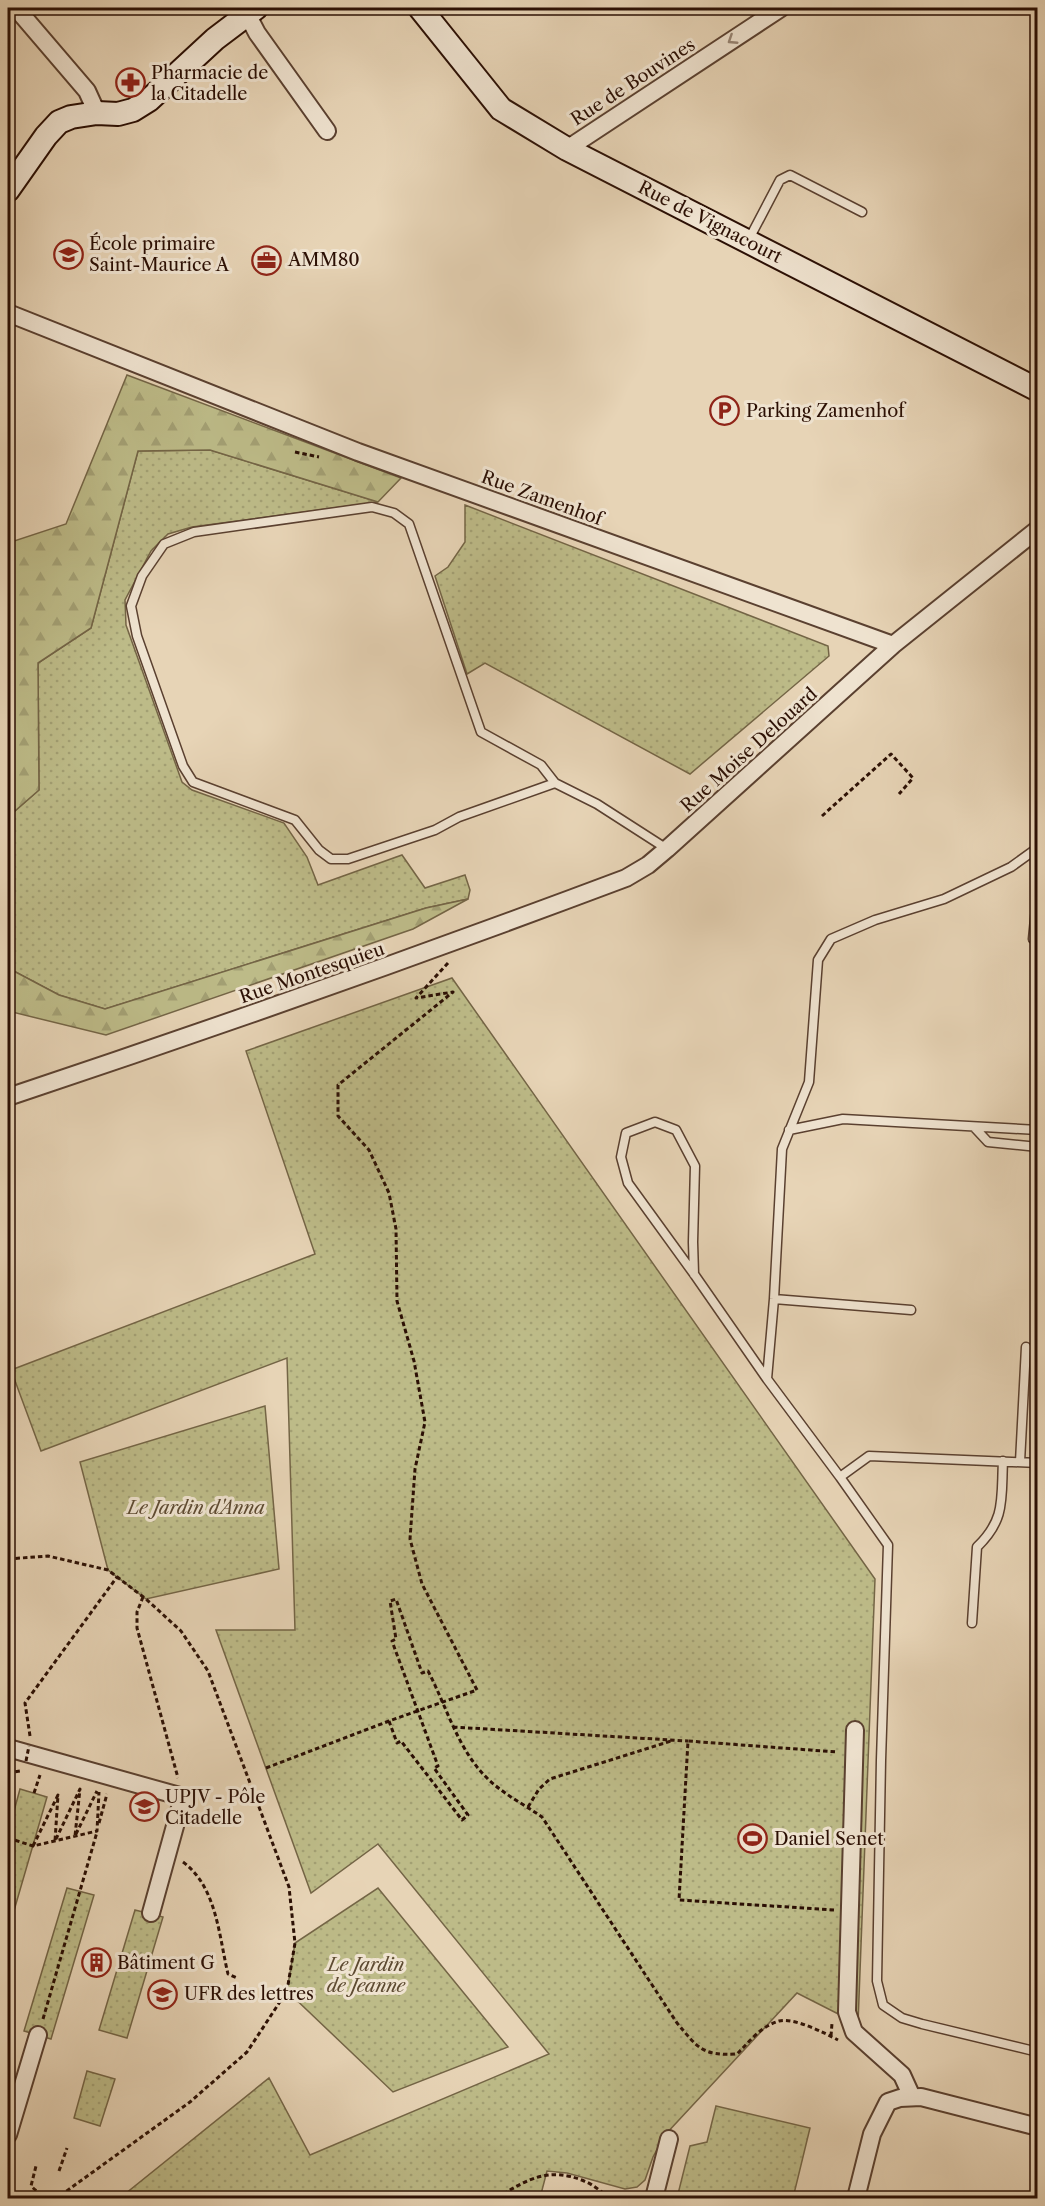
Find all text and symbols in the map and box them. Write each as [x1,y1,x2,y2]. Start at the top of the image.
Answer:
one-way arrow [728,33,739,44]
street label: Rue de Bouvines [567,34,699,130]
place label: Pharmacie de la Citadelle [151,62,268,105]
pharmacy icon: Pharmacie de la Citadelle [114,67,146,99]
street label: Rue de Vignacourt [634,176,786,268]
place label: École primaire Saint-Maurice A [89,232,230,276]
school or university icon: École primaire Saint-Maurice A [52,238,84,270]
office icon: AMM80 [251,244,283,276]
place label: AMM80 [287,249,360,271]
parking icon: Parking Zamenhof [709,395,741,427]
place label: Parking Zamenhof [746,400,907,422]
street label: Rue Zamenhof [478,466,608,531]
street label: Rue Moise Delouard [676,683,822,817]
street label: Rue Montesquieu [237,938,387,1008]
park label: Le Jardin d'Anna [125,1497,265,1519]
place label: UPJV - Pôle Citadelle [165,1786,265,1829]
school or university icon: UPJV - Pôle Citadelle [128,1791,160,1823]
sports icon: Daniel Senet [737,1823,769,1855]
place label: Daniel Senet [774,1828,884,1850]
building icon: Bâtiment G [80,1947,112,1979]
place label: Bâtiment G [117,1952,215,1974]
park label: Le Jardin de Jeanne [326,1954,407,1997]
school or university icon: UFR des lettres [147,1978,179,2010]
place label: UFR des lettres [184,1983,314,2005]

